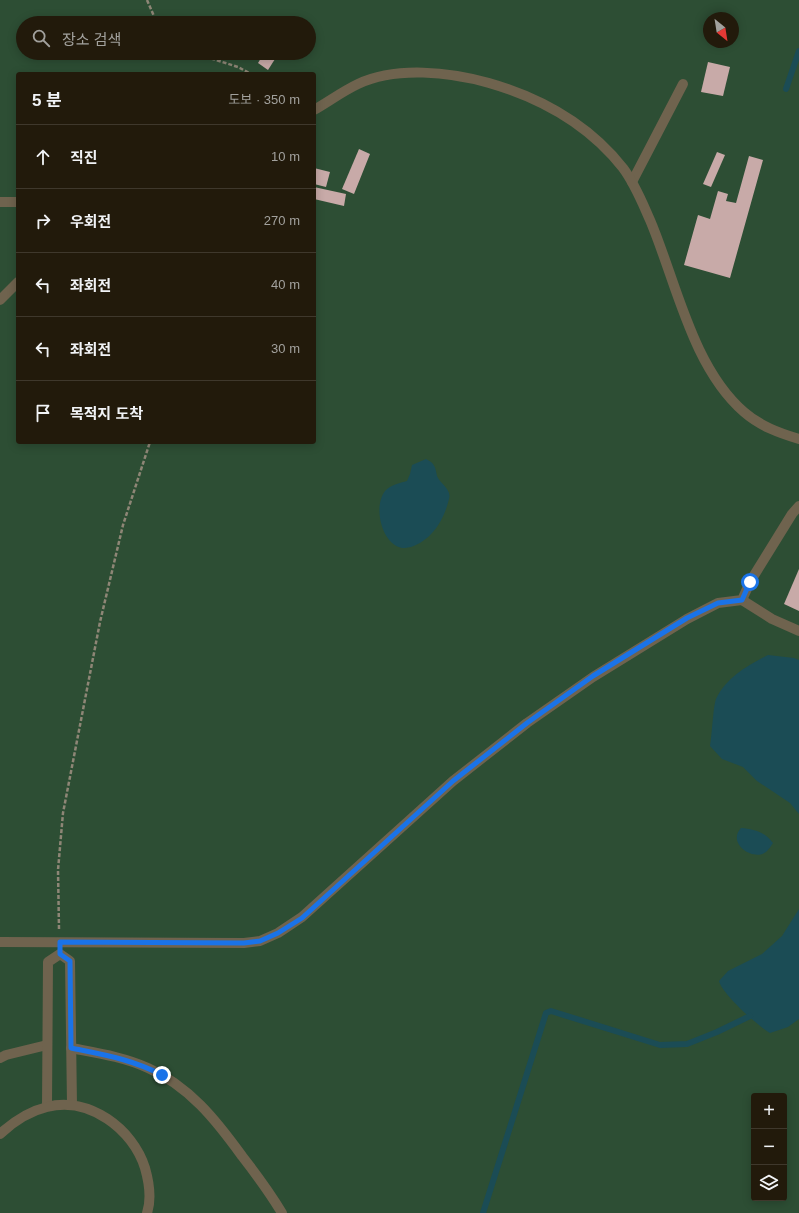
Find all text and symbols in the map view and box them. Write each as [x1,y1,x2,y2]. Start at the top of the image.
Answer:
north arrow [703,12,739,48]
search box [16,16,316,60]
icon: search [30,27,52,49]
text: 장소 검색 [62,31,121,48]
text: 5 분 [32,91,62,110]
text: 도보 · 350 m [228,92,300,107]
icon: ahead [32,146,54,168]
text: 직진 [70,149,98,166]
text: 10 m [271,149,300,164]
icon: right [32,210,54,232]
text: 우회전 [70,213,111,230]
text: 270 m [264,213,300,228]
icon: left [32,274,54,296]
text: 좌회전 [70,277,111,294]
text: 40 m [271,277,300,292]
icon: left [32,338,54,360]
text: 좌회전 [70,341,111,358]
text: 30 m [271,341,300,356]
icon: arrive [32,402,54,424]
text: 목적지 도착 [70,405,143,422]
route start [741,573,759,591]
route end [153,1066,171,1084]
map controls [751,1093,787,1201]
button: + [751,1093,787,1129]
button: − [751,1129,787,1165]
button: layers [751,1165,787,1201]

